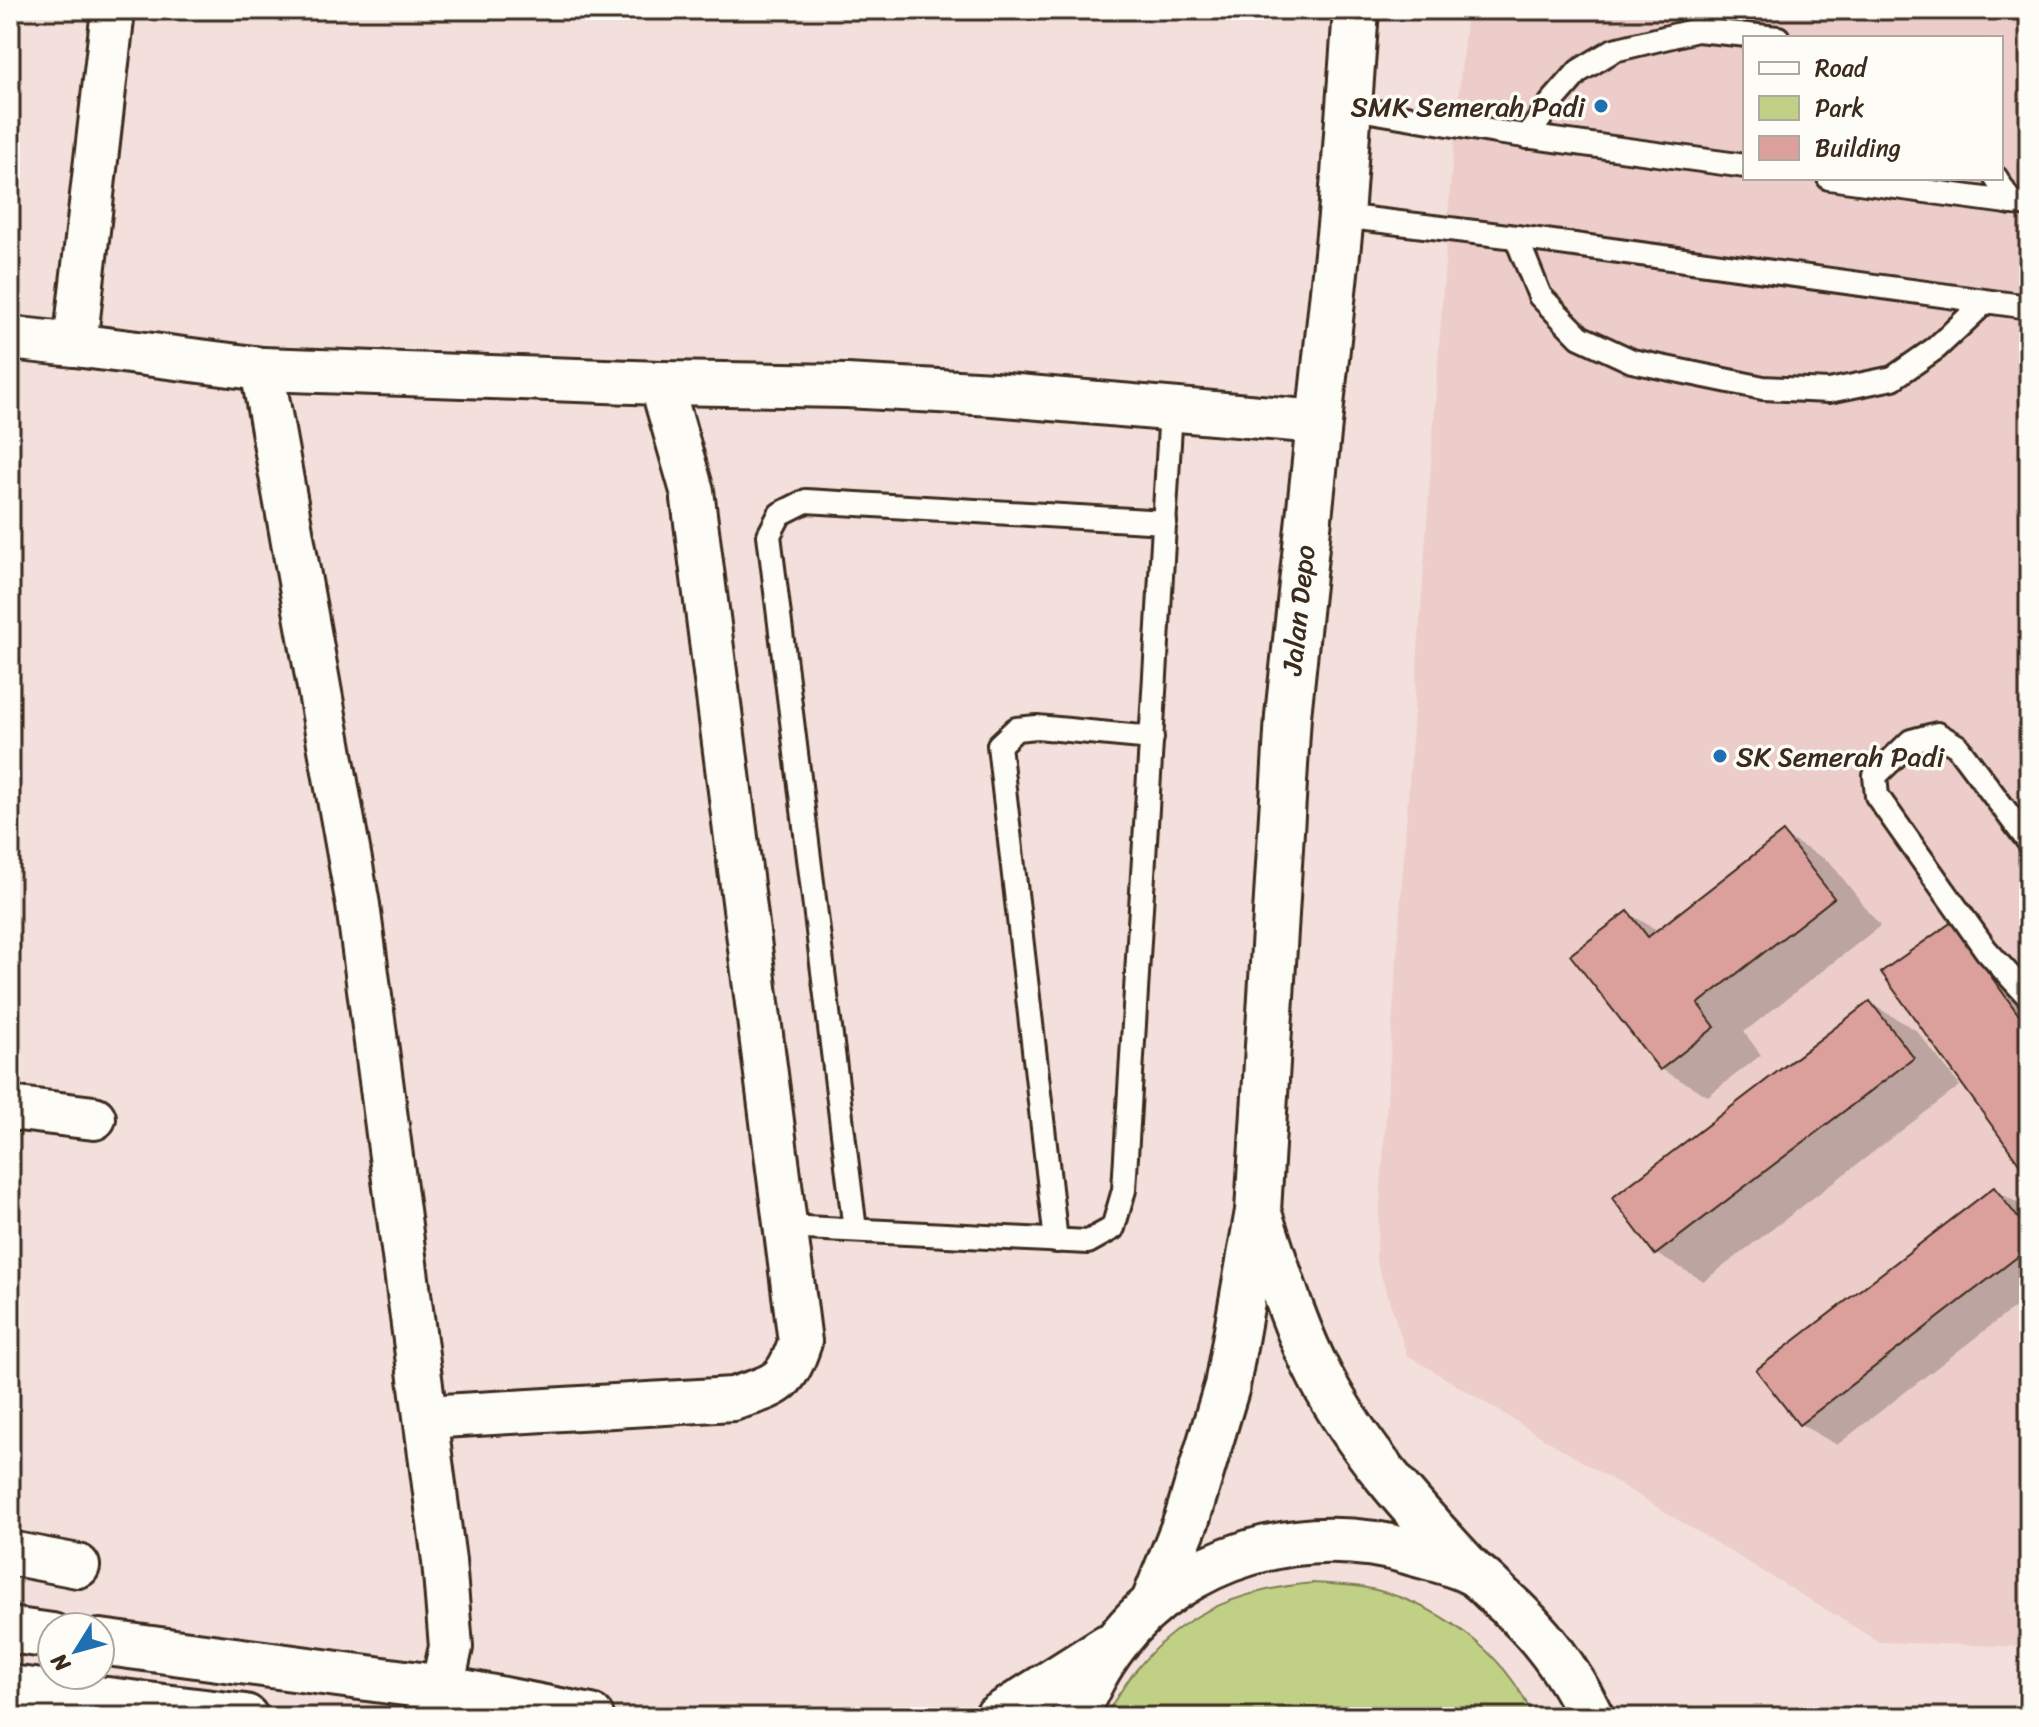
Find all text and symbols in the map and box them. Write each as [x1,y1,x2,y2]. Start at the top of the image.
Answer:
legend [1743,36,2003,180]
text: Road [1815,47,1869,89]
place label: SMK Semerah Padi [1350,82,1586,131]
text: Park [1815,87,1864,129]
marker: SMK Semerah Padi [1592,97,1610,115]
text: Building [1815,127,1901,169]
street label: Jalan Depo [1267,542,1330,679]
place label: SK Semerah Padi [1736,732,1945,781]
marker: SK Semerah Padi [1711,747,1729,765]
north arrow [36,1611,116,1691]
text: N [40,1644,81,1681]

